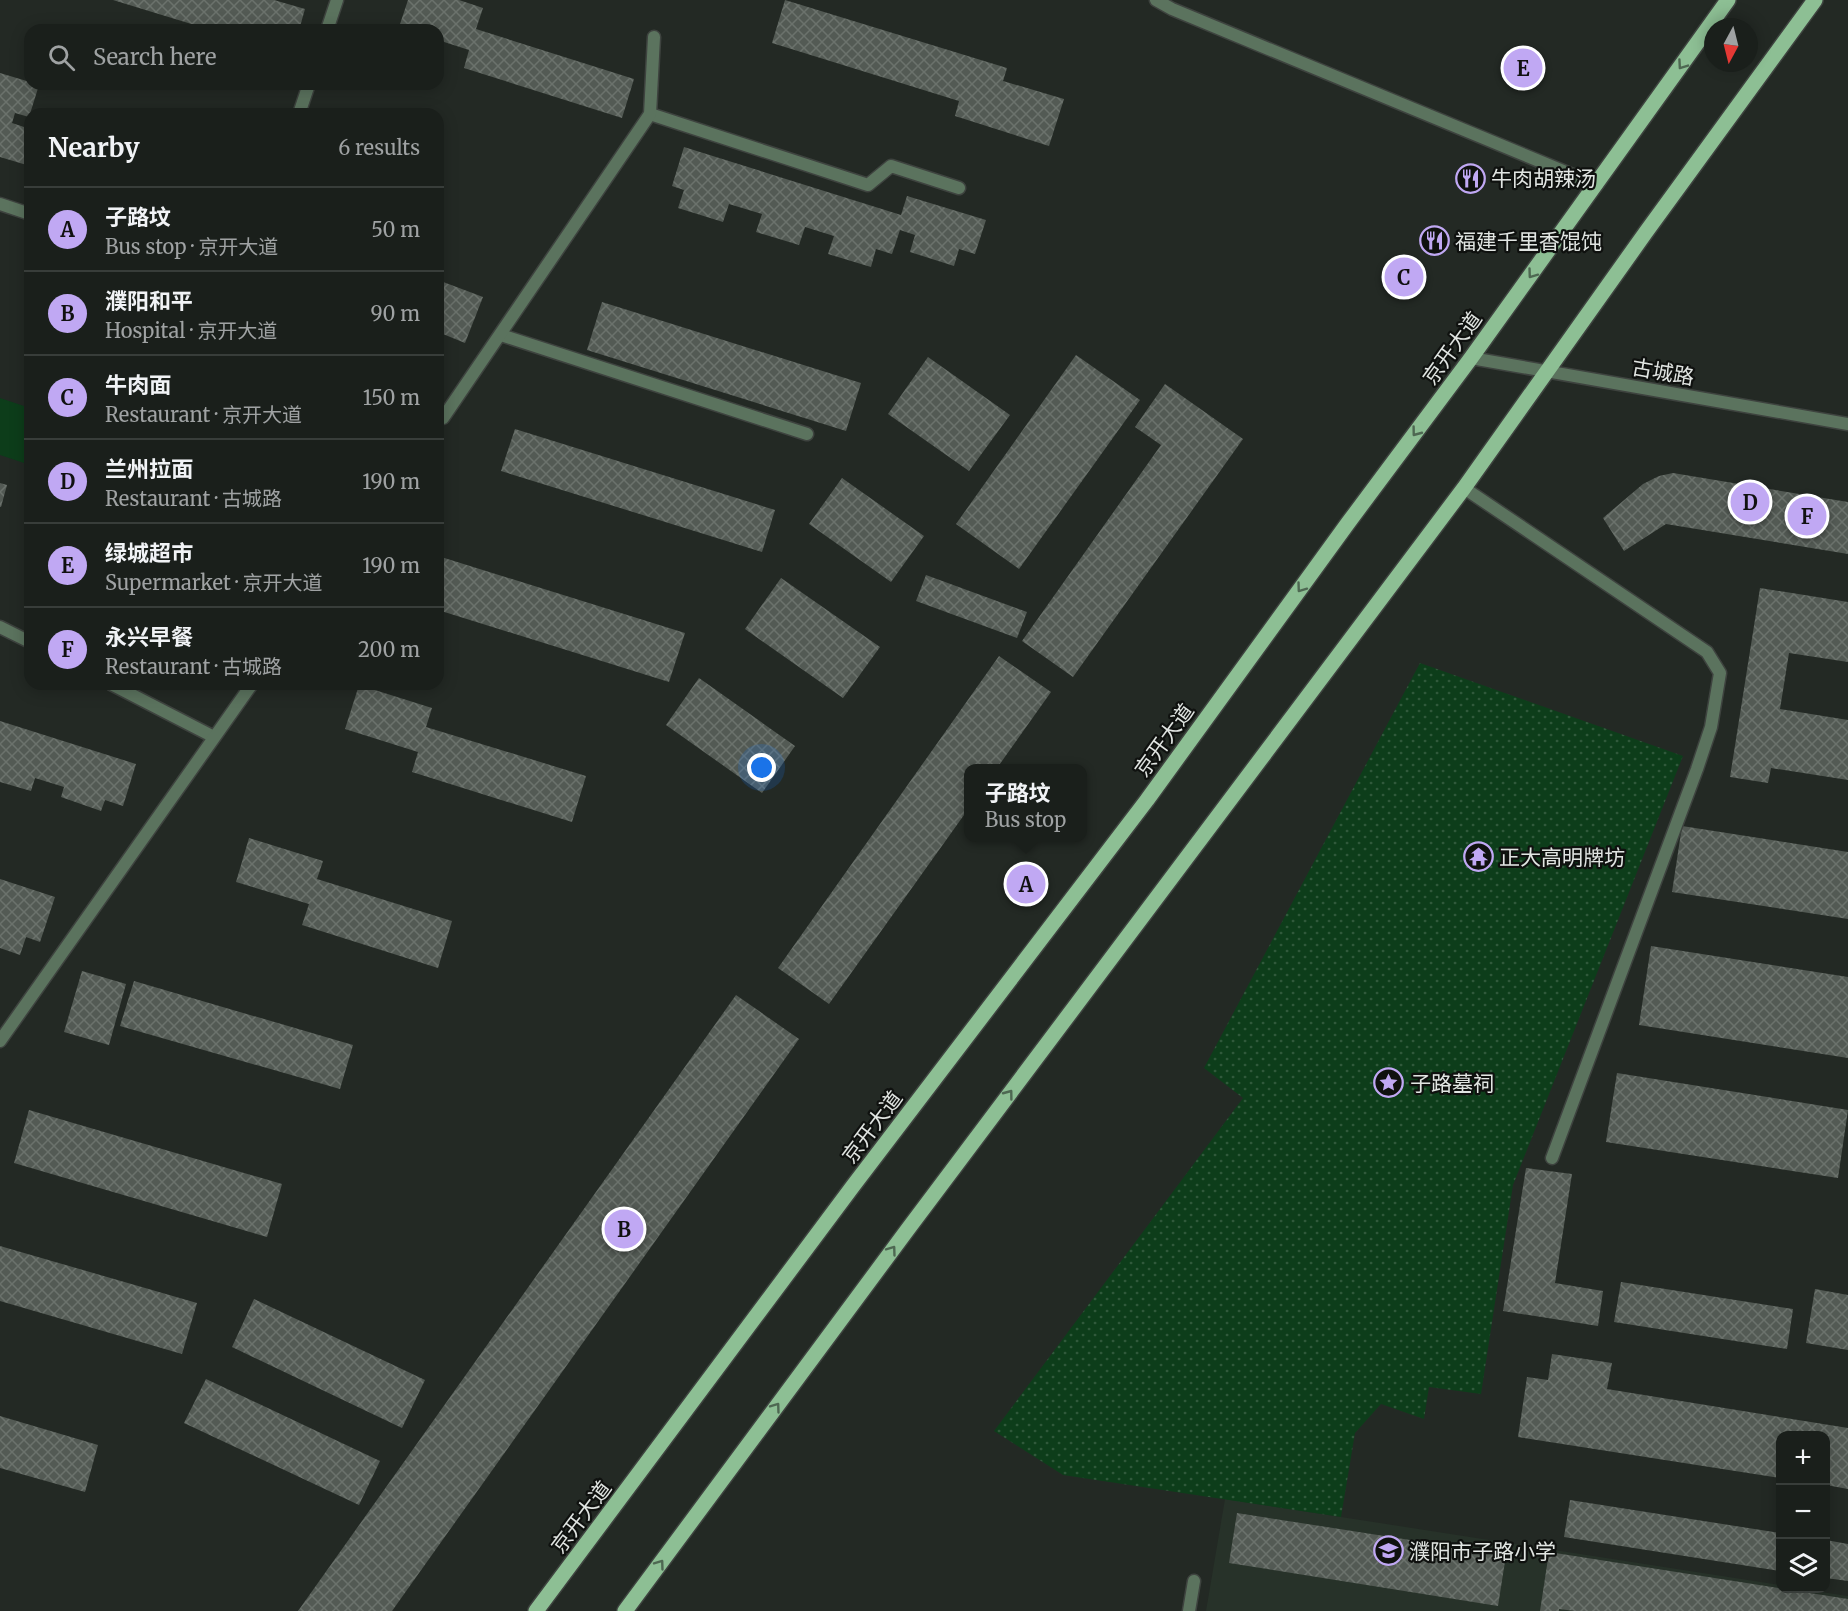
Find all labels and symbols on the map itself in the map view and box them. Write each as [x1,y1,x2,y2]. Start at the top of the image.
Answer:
north arrow [1704,18,1758,72]
pin: E [1504,46,1543,90]
one-way arrow [1678,58,1689,69]
restaurant icon: 牛肉胡辣汤 [1454,162,1486,194]
place label: 牛肉胡辣汤 [1491,165,1596,192]
restaurant icon: 福建千里香馄饨 [1418,225,1450,257]
place label: 福建千里香馄饨 [1455,228,1602,255]
pin: C [1384,254,1424,300]
one-way arrow [1528,268,1539,279]
street label: 京开大道 [1416,306,1488,390]
street label: 古城路 [1630,353,1696,391]
one-way arrow [1413,425,1424,436]
pin: D [1730,480,1770,524]
pin: F [1788,494,1826,538]
one-way arrow [1297,582,1308,593]
street label: 京开大道 [1128,698,1200,782]
your location [747,753,776,782]
temple icon: 正大高明牌坊 [1462,841,1494,873]
place label: 正大高明牌坊 [1499,844,1625,871]
pin: A [1006,862,1046,906]
place icon: 子路墓祠 [1373,1067,1405,1099]
place label: 子路墓祠 [1410,1070,1494,1097]
street label: 京开大道 [836,1085,908,1169]
one-way arrow [1002,1090,1013,1101]
pin: B [604,1206,644,1252]
one-way arrow [885,1246,896,1257]
one-way arrow [769,1403,780,1414]
street label: 京开大道 [545,1475,617,1559]
school or university icon: 濮阳市子路小学 [1372,1535,1404,1567]
place label: 濮阳市子路小学 [1409,1538,1556,1565]
one-way arrow [653,1559,664,1570]

